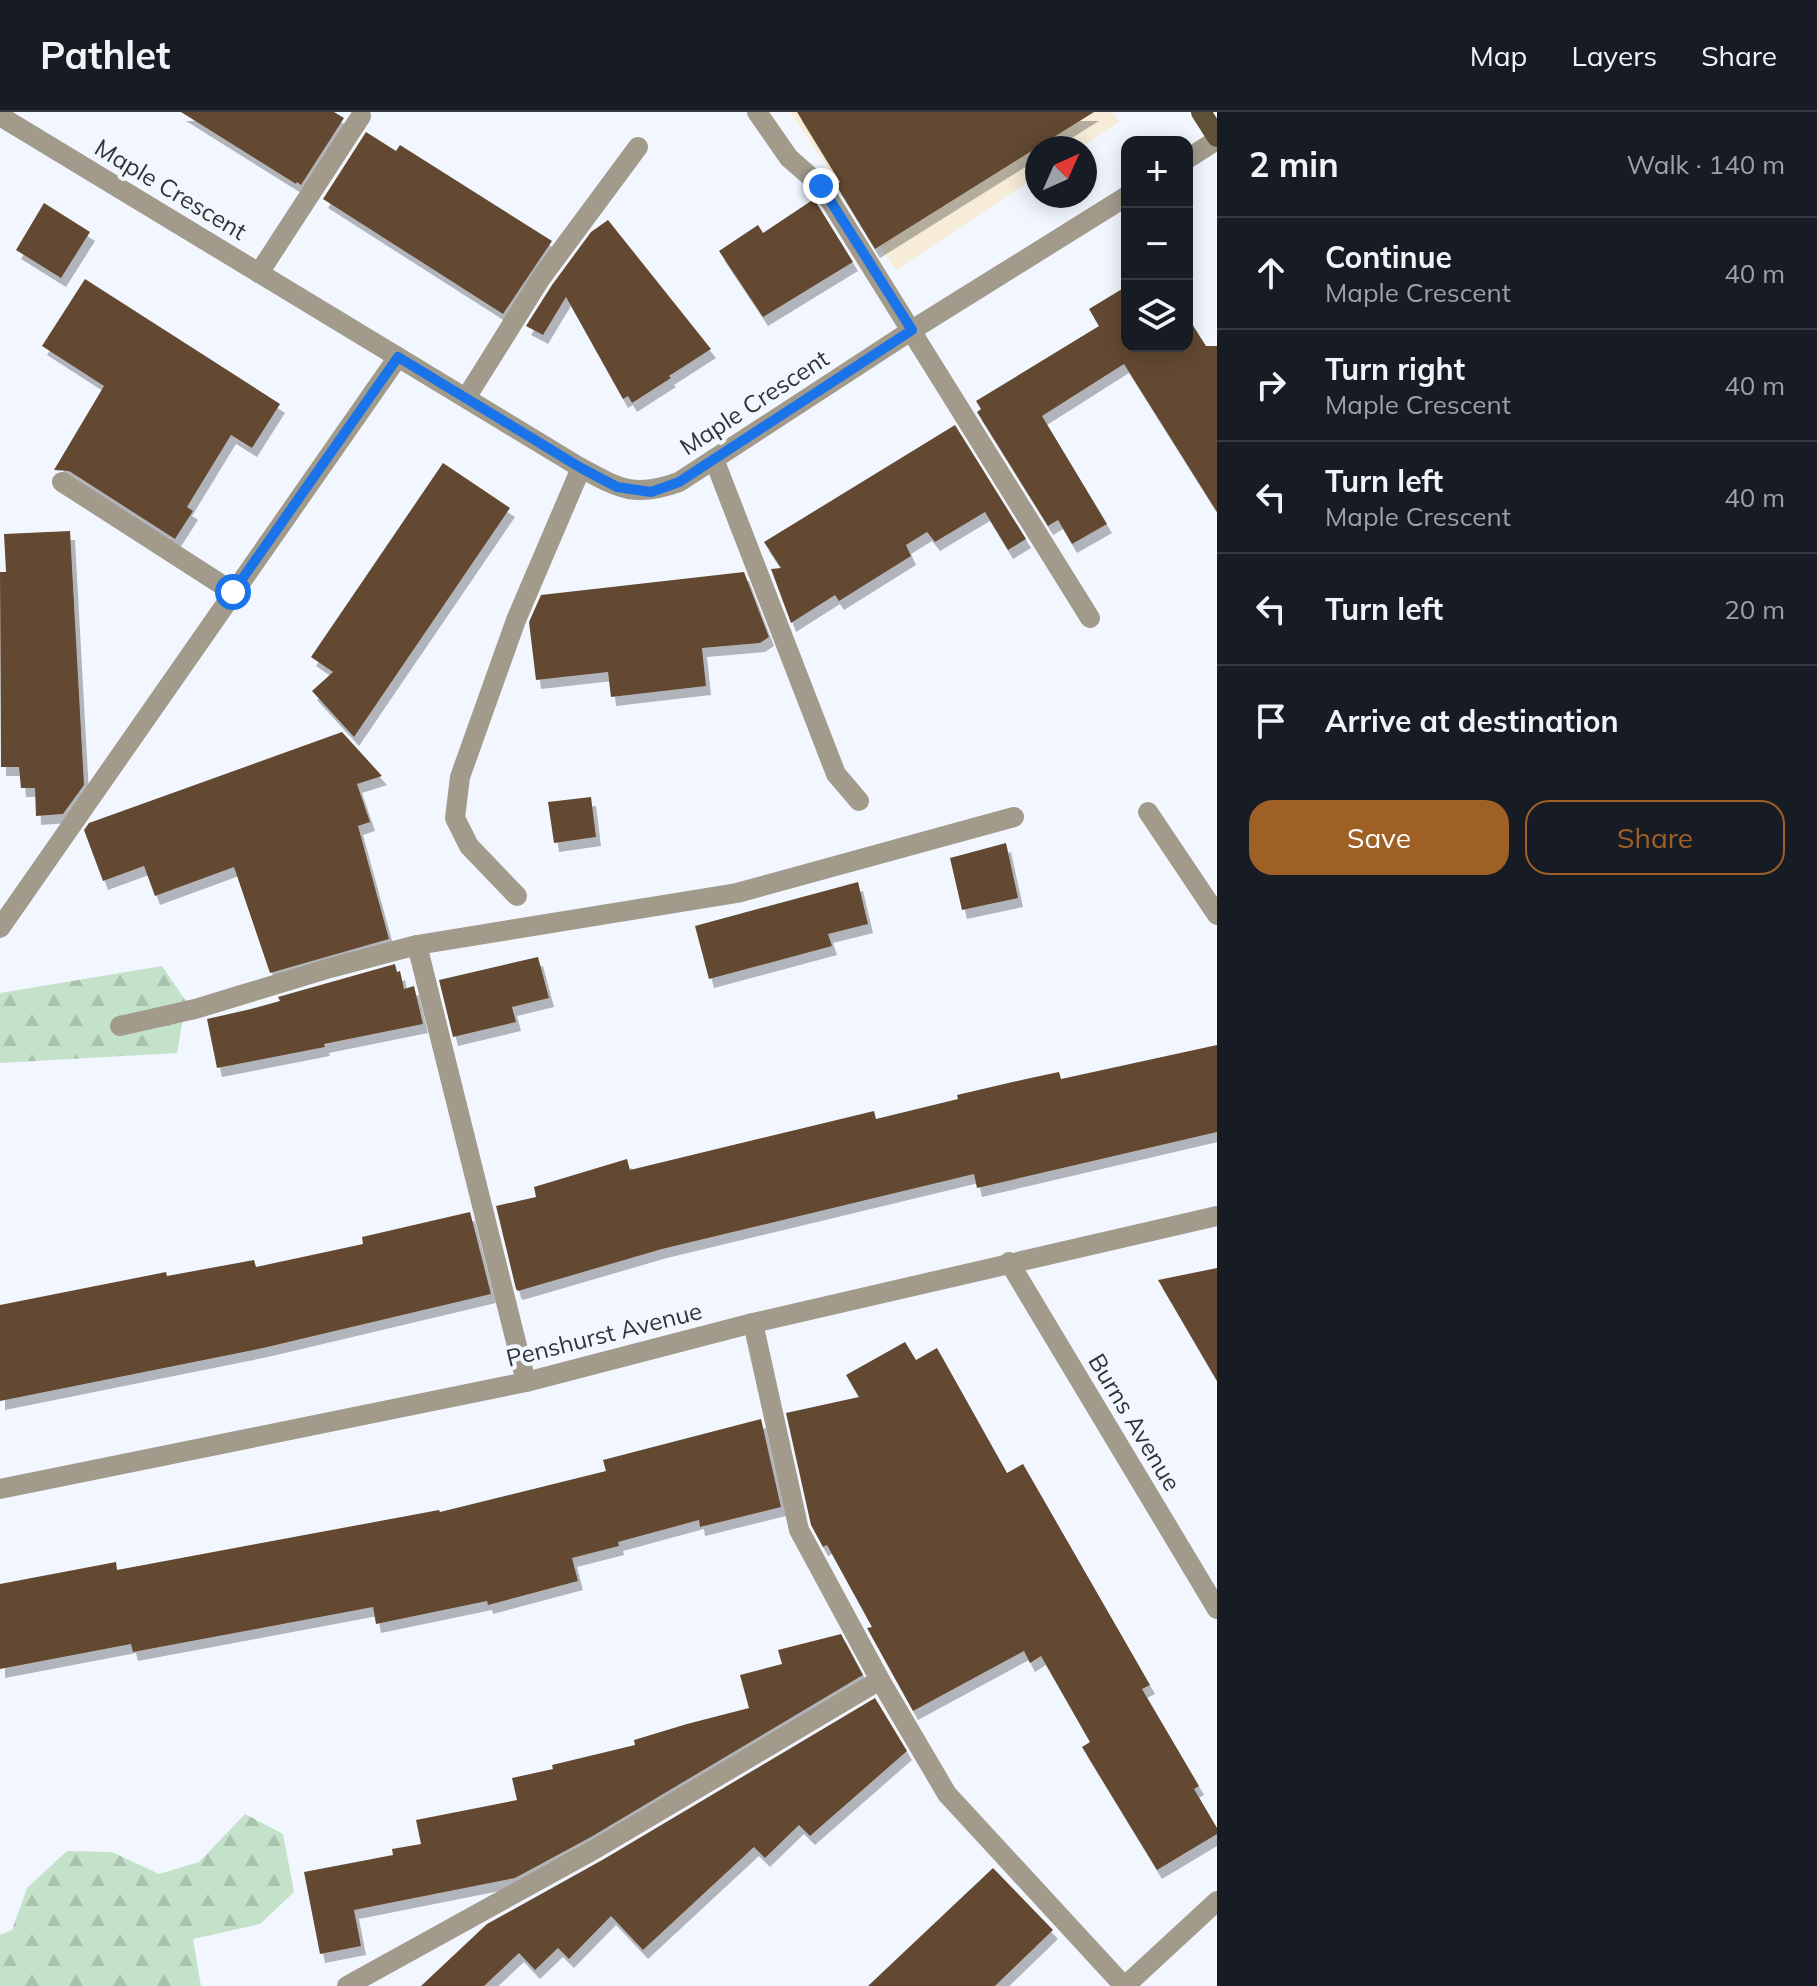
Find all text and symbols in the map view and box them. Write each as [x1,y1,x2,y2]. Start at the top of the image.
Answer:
text: Pathlet [40,31,170,79]
text: Map [1470,38,1527,73]
text: Layers [1571,38,1657,73]
text: Share [1701,38,1777,73]
street label: Maple Crescent [90,132,252,246]
north arrow [1025,136,1097,208]
map controls [1121,136,1193,352]
button: + [1121,136,1193,208]
text: 2 min [1249,143,1339,186]
text: Walk · 140 m [1626,148,1785,181]
route end [803,168,839,204]
button: − [1121,208,1193,280]
text: Continue [1325,238,1452,276]
icon: ahead [1249,251,1293,295]
text: 40 m [1724,257,1785,290]
text: Maple Crescent [1325,276,1511,309]
button: layers [1121,280,1193,352]
street label: Maple Crescent [674,343,834,461]
text: Turn right [1325,350,1465,388]
icon: right [1249,363,1293,407]
text: 40 m [1724,369,1785,402]
text: Maple Crescent [1325,388,1511,421]
text: Turn left [1325,462,1443,500]
icon: left [1249,475,1293,519]
text: 40 m [1724,481,1785,514]
text: Maple Crescent [1325,500,1511,533]
route start [215,574,251,610]
icon: left [1249,587,1293,631]
text: Turn left [1325,590,1443,628]
text: 20 m [1724,593,1785,626]
icon: arrive [1249,699,1293,743]
text: Arrive at destination [1325,702,1619,740]
button: Save [1249,800,1509,875]
button: Share [1525,800,1785,875]
street label: Penshurst Avenue [503,1295,705,1373]
street label: Burns Avenue [1082,1348,1188,1496]

